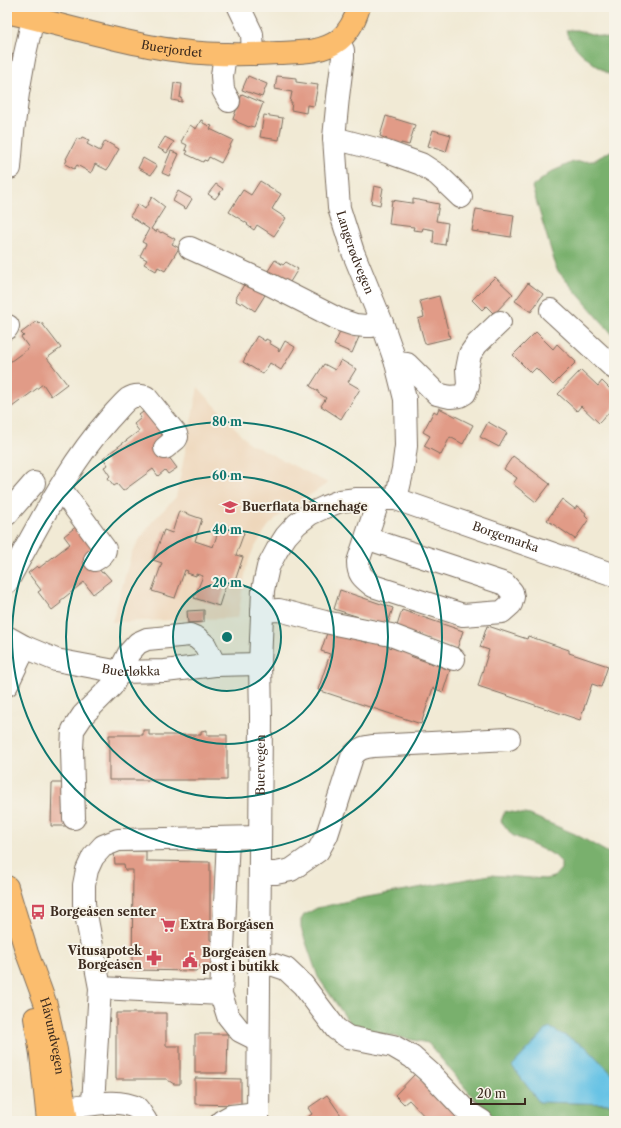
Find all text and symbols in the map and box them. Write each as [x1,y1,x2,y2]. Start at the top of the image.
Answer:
street label: Buerjordet [140,37,204,60]
street label: Langerødvegen [333,209,378,297]
text: 80 m [212,414,242,429]
text: 60 m [212,468,242,483]
school or university icon: Buerflata barnehage [221,498,239,516]
place label: Buerflata barnehage [242,499,368,514]
street label: Borgemarka [470,518,542,555]
text: 40 m [212,522,242,537]
text: 20 m [212,575,242,590]
centre of rings [220,630,234,644]
street label: Buerløkka [100,661,161,679]
street label: Buervegen [252,734,268,796]
bus stop icon: Borgeåsen senter [29,903,47,921]
place label: Borgeåsen senter [50,904,156,919]
supermarket icon: Extra Borgåsen [159,916,177,934]
place label: Extra Borgåsen [180,917,275,932]
place label: Vitusapotek Borgeåsen [67,943,143,972]
place label: Borgeåsen post i butikk [202,945,280,974]
pharmacy icon: Vitusapotek Borgeåsen [145,949,163,967]
public building icon: Borgeåsen post i butikk [181,951,199,969]
street label: Håvundvegen [37,995,68,1076]
scale bar [471,1080,525,1106]
text: 20 m [477,1086,506,1101]

